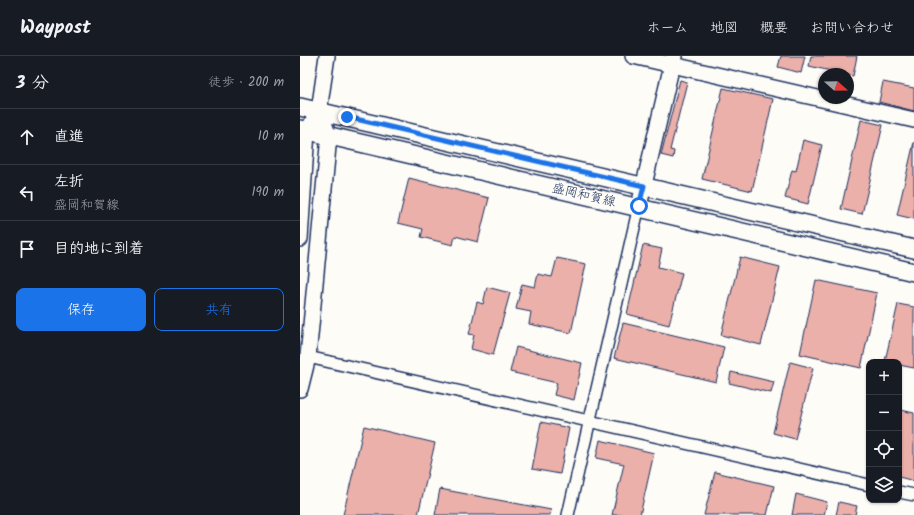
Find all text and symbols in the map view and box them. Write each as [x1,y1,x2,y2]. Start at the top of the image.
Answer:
text: Waypost [20,13,91,43]
text: ホーム [647,17,688,39]
text: 地図 [710,17,738,39]
text: 概要 [760,17,788,39]
text: お問い合わせ [810,17,894,39]
north arrow [818,68,854,104]
text: 3 分 [16,70,49,97]
text: 徒歩 · 200 m [208,72,284,93]
route end [338,108,356,126]
text: 直進 [54,125,84,149]
icon: ahead [16,126,38,148]
text: 10 m [258,126,284,147]
text: 左折 [54,170,84,194]
street label: 盛岡和賀線 [550,178,619,213]
icon: left [16,182,38,204]
text: 190 m [252,182,284,203]
text: 盛岡和賀線 [54,195,119,216]
route start [630,197,648,215]
text: 目的地に到着 [54,237,144,261]
icon: arrive [16,238,38,260]
button: 保存 [16,288,146,331]
button: 共有 [154,288,284,331]
map controls [866,359,902,503]
button: + [866,359,902,395]
button: − [866,395,902,431]
button: locate [866,431,902,467]
button: layers [866,467,902,503]

